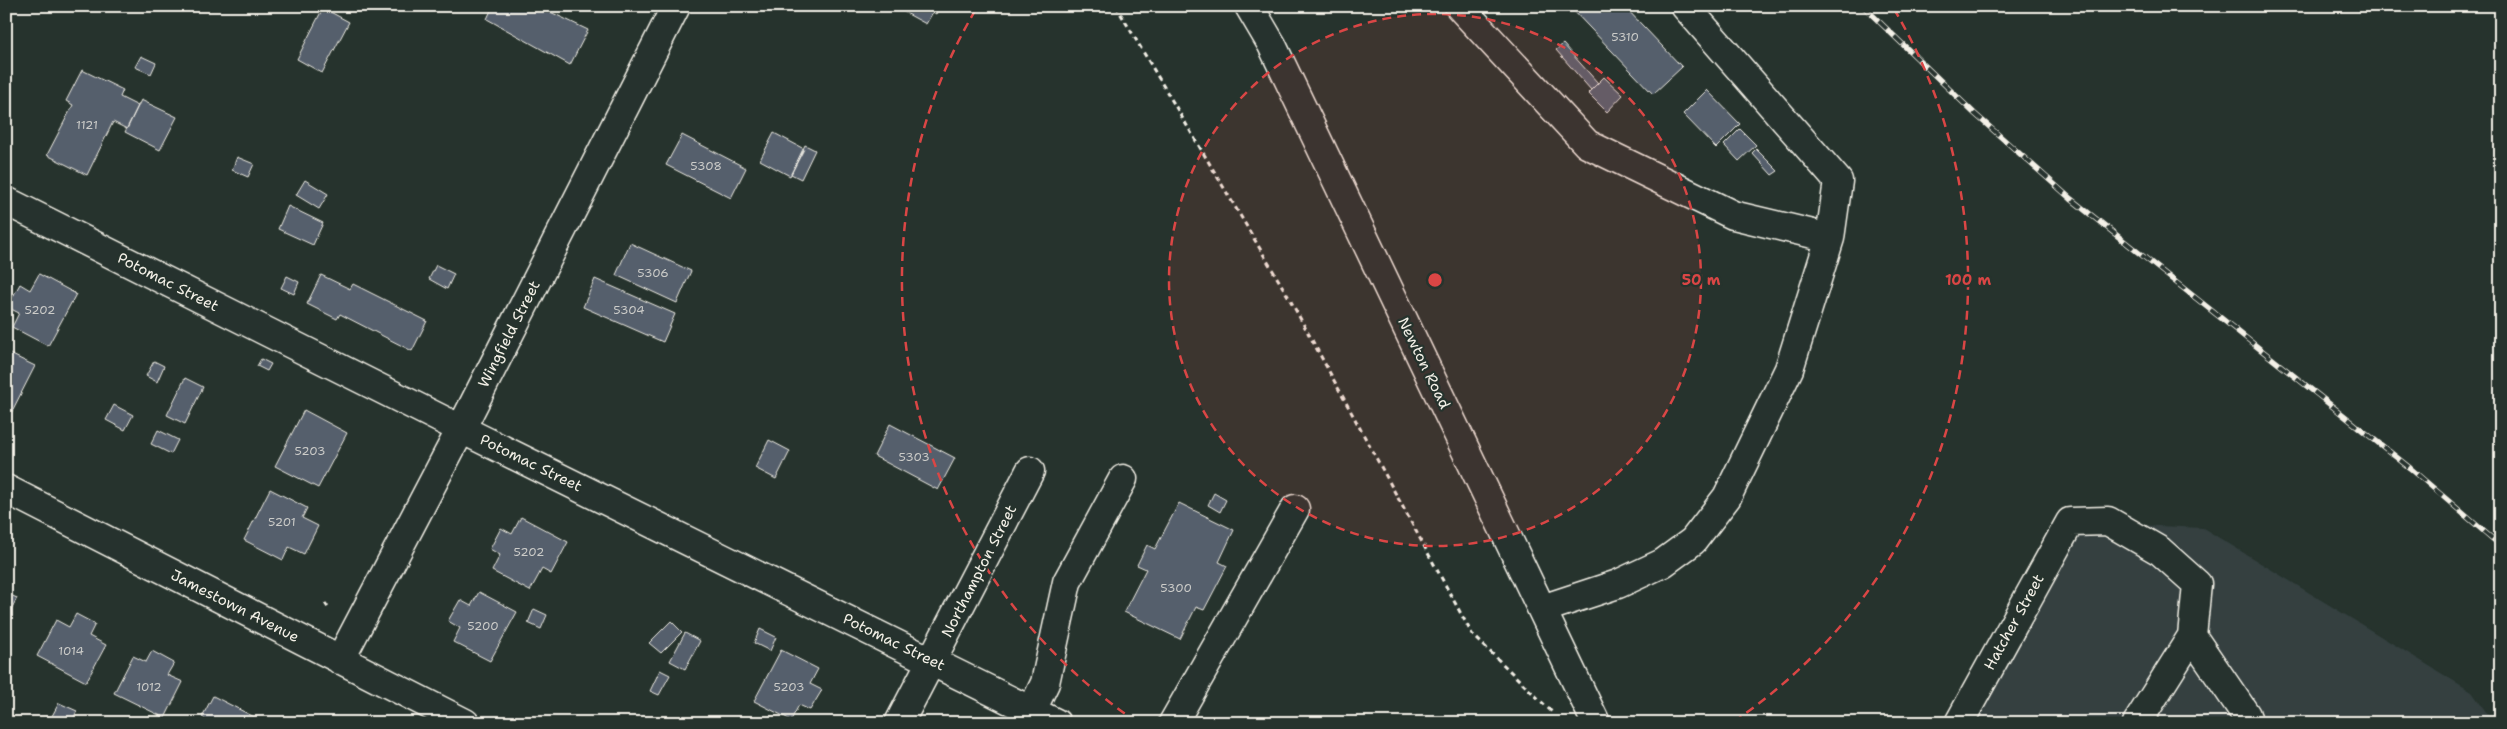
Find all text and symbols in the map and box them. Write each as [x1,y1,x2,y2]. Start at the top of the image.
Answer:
house number: 5310 [1611,29,1639,45]
house number: 1121 [76,117,98,133]
house number: 5308 [690,158,722,174]
street label: Potomac Street [114,248,222,316]
house number: 5306 [637,265,669,281]
text: 50 m [1682,270,1721,290]
text: 100 m [1945,270,1991,290]
centre of rings [1426,271,1444,289]
street label: Wingfield Street [473,277,545,391]
house number: 5202 [25,302,55,318]
house number: 5304 [613,302,645,318]
street label: Newton Road [1393,314,1455,413]
street label: Potomac Street [477,430,585,496]
house number: 5203 [295,443,325,459]
house number: 5303 [898,449,930,465]
street label: Northampton Street [937,501,1021,641]
house number: 5201 [268,514,296,530]
house number: 5202 [514,544,544,560]
street label: Jamestown Avenue [167,565,303,647]
street label: Hatcher Street [1979,570,2049,674]
house number: 5300 [1160,580,1192,596]
street label: Potomac Street [840,609,948,675]
house number: 5200 [467,618,499,634]
house number: 1014 [58,643,84,659]
house number: 1012 [136,679,162,695]
house number: 5203 [774,679,804,695]

